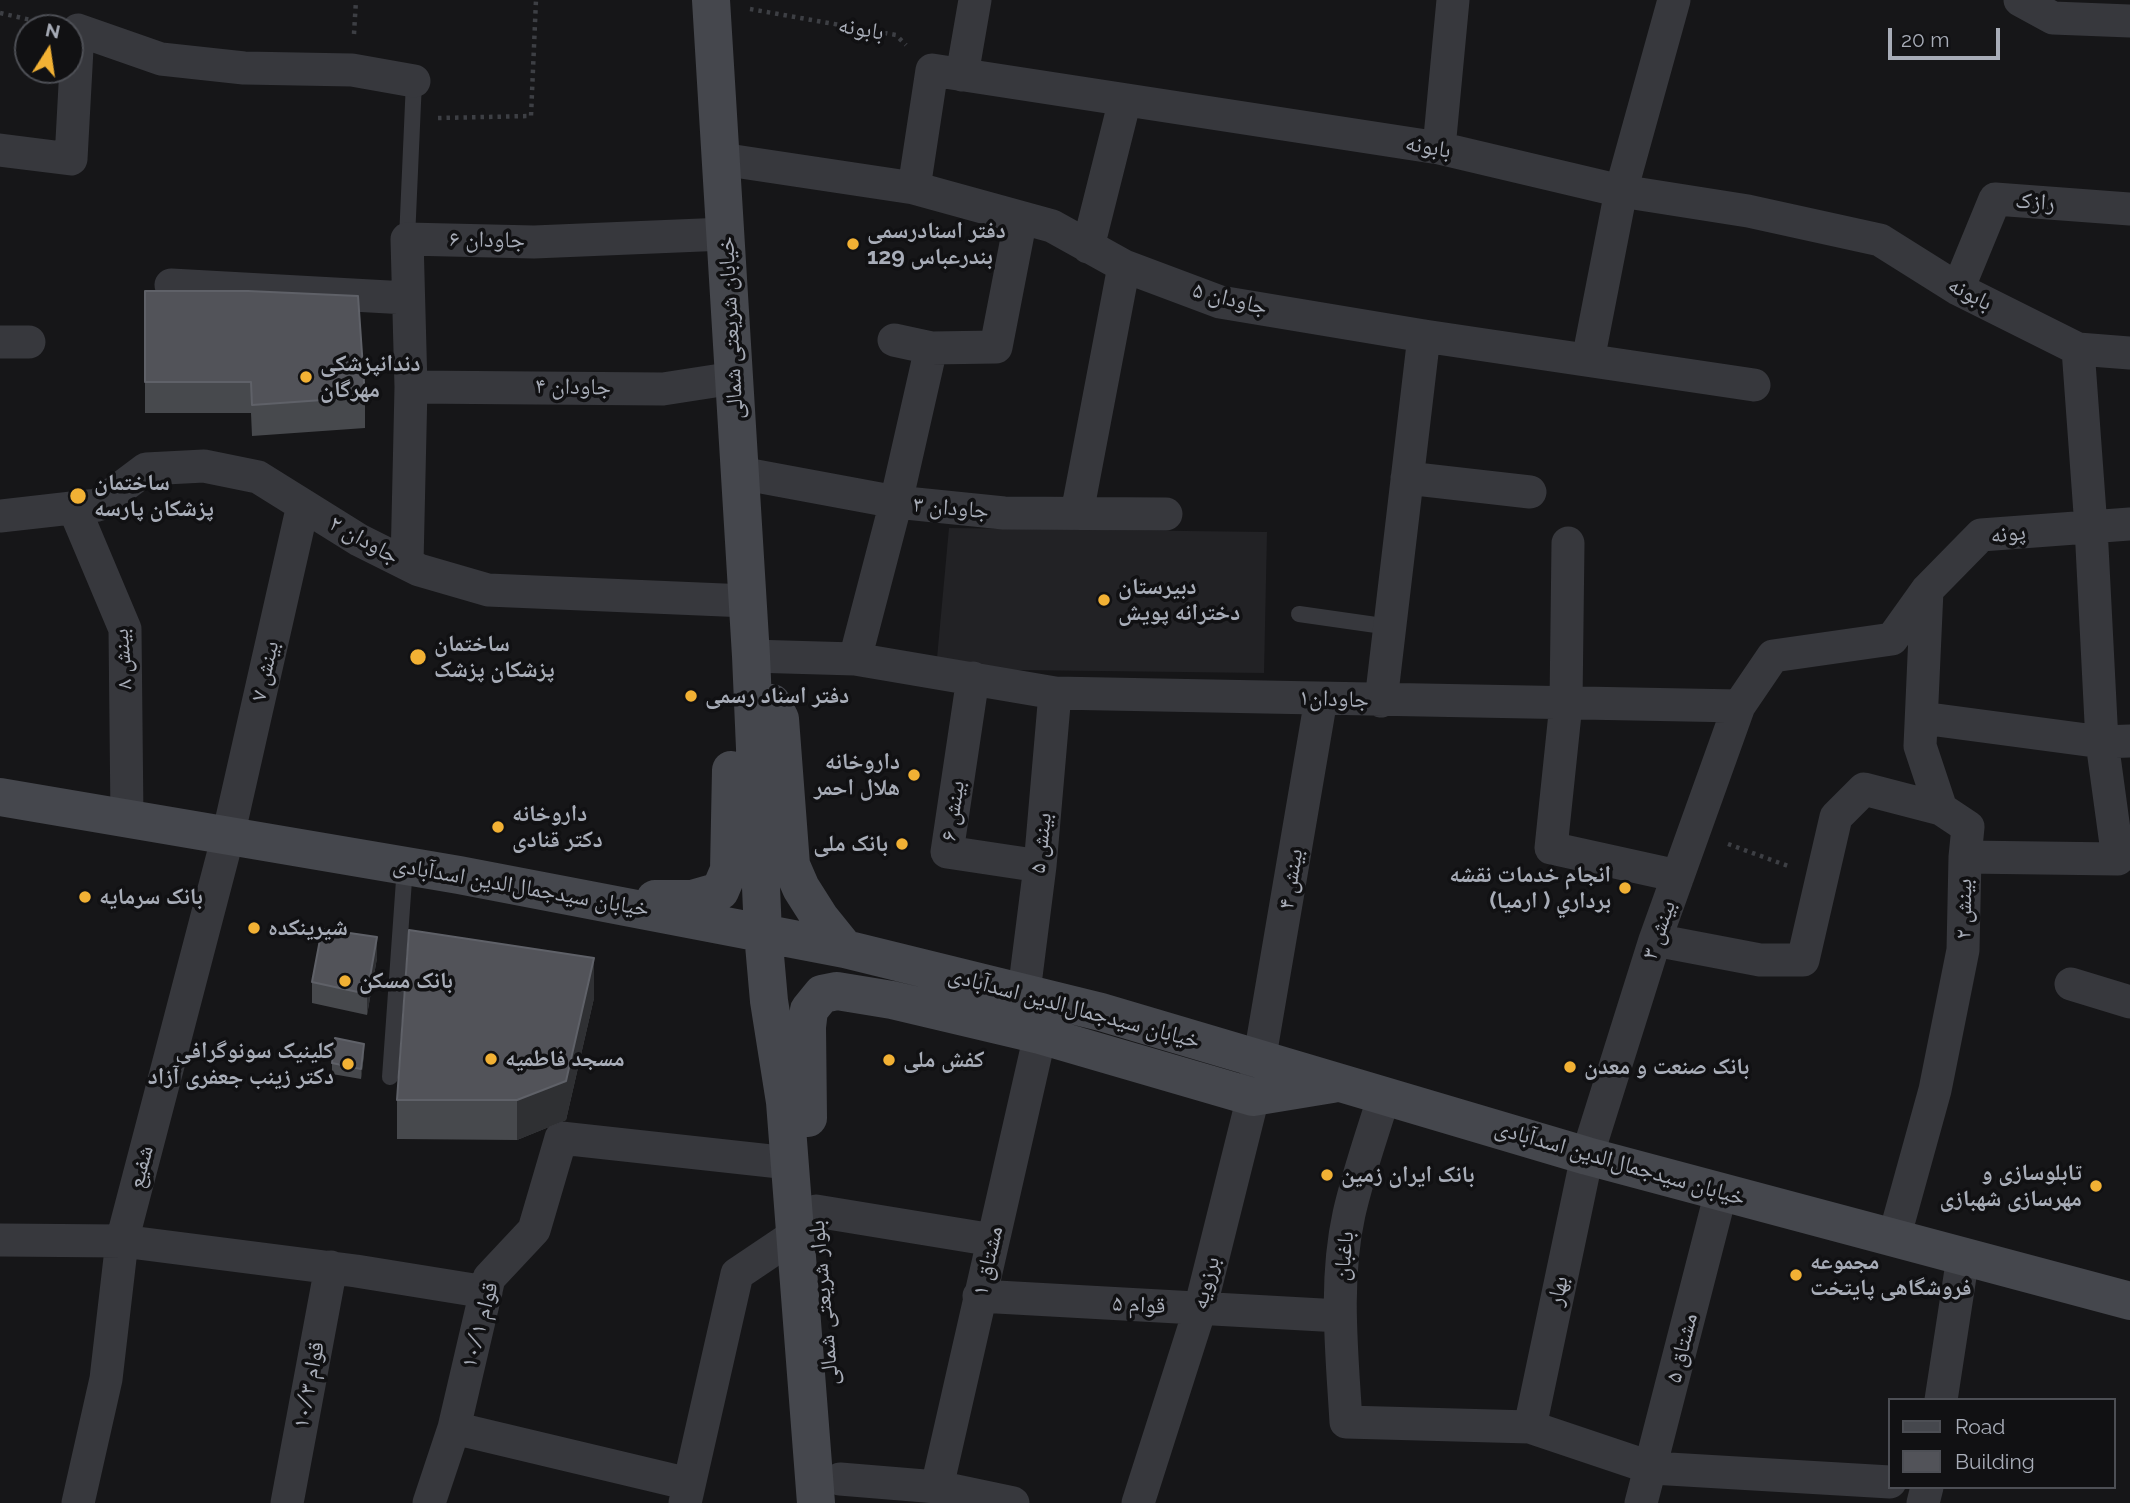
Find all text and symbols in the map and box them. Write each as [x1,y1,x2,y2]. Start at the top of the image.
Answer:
street label: بابونه [836,11,886,47]
north arrow [14,14,84,84]
scale bar [1892,14,2004,58]
text: N [44,18,62,43]
text: 20 m [1901,27,1949,52]
street label: بابونه [1403,129,1453,165]
street label: رازک [2014,187,2056,217]
place label: دفتر اسنادرسمی 129 بندرعباس [867,217,1006,271]
street label: جاودان ۶ [449,226,525,254]
street label: خیابان شریعتی شمالی [712,236,750,420]
marker: دفتر اسنادرسمی 129 بندرعباس [845,236,861,252]
street label: بابونه [1943,271,1997,317]
street label: جاودان ۵ [1190,276,1270,322]
place label: دندانپزشکی مهرگان [320,350,420,404]
marker: دندانپزشکی مهرگان [298,369,314,385]
street label: جاودان ۴ [535,373,611,401]
place label: ساختمان پزشکان پارسه [94,469,214,523]
marker: ساختمان پزشکان پارسه [68,486,88,506]
street label: جاودان ۳ [912,491,990,525]
street label: جاودان ۲ [324,510,404,570]
street label: پونه [1989,518,2027,550]
place label: دبیرستان دخترانه پویش [1118,573,1240,627]
marker: دبیرستان دخترانه پویش [1096,592,1112,608]
street label: بینش ۸ [107,628,139,690]
place label: ساختمان پزشکان پزشک [434,630,555,684]
street label: بینش ۷ [245,638,285,704]
marker: ساختمان پزشکان پزشک [408,647,428,667]
place label: دفتر اسناد رسمی [705,682,849,710]
street label: جاودان۱ [1299,684,1369,714]
marker: دفتر اسناد رسمی [683,688,699,704]
place label: داروخانه هلال احمر [814,748,900,802]
marker: داروخانه هلال احمر [906,767,922,783]
street label: بینش ۶ [935,779,971,843]
place label: داروخانه دکتر قنادی [512,800,603,854]
street label: بینش ۵ [1024,811,1058,875]
marker: داروخانه دکتر قنادی [490,819,506,835]
place label: بانک ملی [813,830,888,858]
marker: بانک ملی [894,836,910,852]
street label: بینش ۴ [1273,847,1309,911]
street label: خیابان سیدجمال‌الدین اسدآبادی [391,851,651,923]
place label: انجام خدمات نقشه برداري ( ارميا) [1449,861,1611,915]
street label: بینش ۲ [1950,878,1978,940]
marker: انجام خدمات نقشه برداري ( ارميا) [1617,880,1633,896]
place label: بانک سرمایه [99,883,203,911]
marker: بانک سرمایه [77,889,93,905]
street label: بینش ۳ [1636,897,1682,963]
place label: شیرینکده [268,914,348,942]
marker: شیرینکده [246,920,262,936]
street label: خیابان سیدجمال‌الدین اسدآبادی [945,961,1203,1055]
place label: بانک مسکن [359,967,453,995]
marker: بانک مسکن [337,973,353,989]
place label: کلینیک سونوگرافی دکتر زینب جعفری آزاد [148,1037,334,1091]
place label: مسجد فاطمیه [505,1045,625,1073]
place label: کفش ملی [903,1046,984,1074]
marker: مسجد فاطمیه [483,1051,499,1067]
marker: کفش ملی [881,1052,897,1068]
place label: بانک صنعت و معدن [1584,1053,1749,1081]
marker: کلینیک سونوگرافی دکتر زینب جعفری آزاد [340,1056,356,1072]
marker: بانک صنعت و معدن [1562,1059,1578,1075]
street label: خیابان سیدجمال‌الدین اسدآبادی [1491,1114,1749,1212]
street label: شفیع [122,1143,160,1191]
place label: تابلوسازی و مهرسازی شهبازی [1939,1159,2082,1213]
place label: بانک ایران زمین [1341,1161,1475,1189]
marker: بانک ایران زمین [1319,1167,1335,1183]
marker: تابلوسازی و مهرسازی شهبازی [2088,1178,2104,1194]
street label: بلوار شریعتی شمالی [803,1219,845,1387]
street label: مشتاق ۱ [967,1223,1009,1299]
street label: باغبان [1328,1230,1360,1282]
place label: مجموعه فروشگاهی پایتخت [1810,1248,1972,1302]
street label: برزویه [1186,1254,1226,1312]
marker: مجموعه فروشگاهی پایتخت [1788,1267,1804,1283]
street label: بهار [1541,1274,1575,1308]
street label: قوام ۱۰/۱ [455,1279,505,1371]
street label: قوام ۵ [1112,1290,1166,1320]
street label: مشتاق ۵ [1660,1310,1704,1386]
street label: قوام ۱۰/۳ [287,1339,331,1431]
legend [1888,1398,2116,1489]
text: Road [1955,1414,2005,1439]
text: Building [1955,1449,2035,1474]

